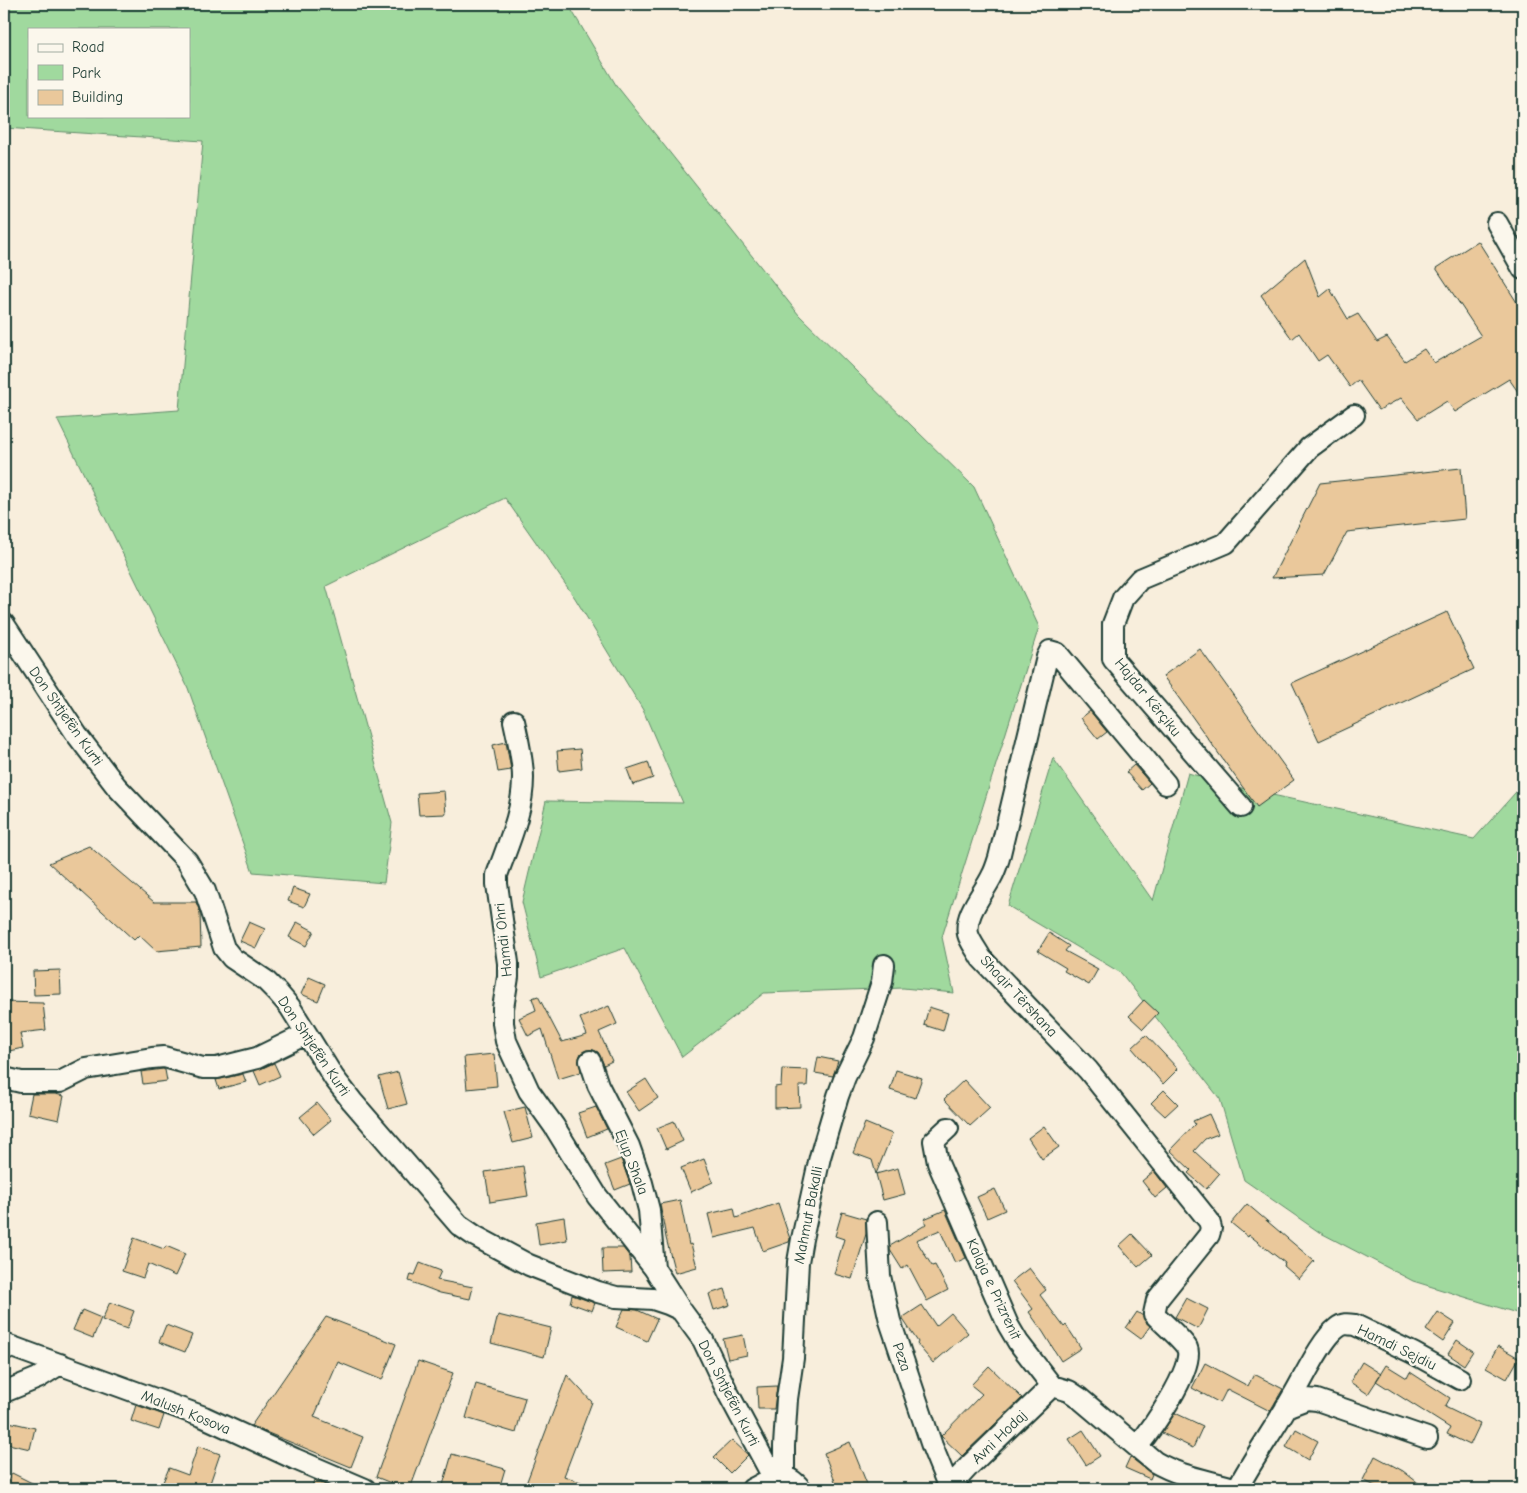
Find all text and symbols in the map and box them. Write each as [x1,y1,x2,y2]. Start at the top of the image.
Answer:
legend [28,28,190,118]
text: Road [72,38,104,56]
text: Park [72,64,101,82]
text: Building [72,88,123,106]
street label: Hajdar Kërçiku [1111,654,1185,740]
street label: Don Shtjefën Kurti [25,663,107,769]
street label: Hamdi Ohri [490,902,516,978]
street label: Shaqir Tërshana [977,951,1061,1041]
street label: Don Shtjefën Kurti [274,993,354,1099]
street label: Ejup Shala [611,1127,653,1197]
street label: Mahmut Bakalli [790,1164,826,1266]
street label: Kalaja e Prizrenit [963,1236,1026,1343]
street label: Hamdi Sejdiu [1355,1320,1439,1374]
street label: Don Shtjefën Kurti [694,1337,764,1449]
street label: Peza [889,1340,915,1374]
street label: Malush Kosova [139,1386,233,1438]
street label: Avni Hodaj [968,1406,1030,1468]

